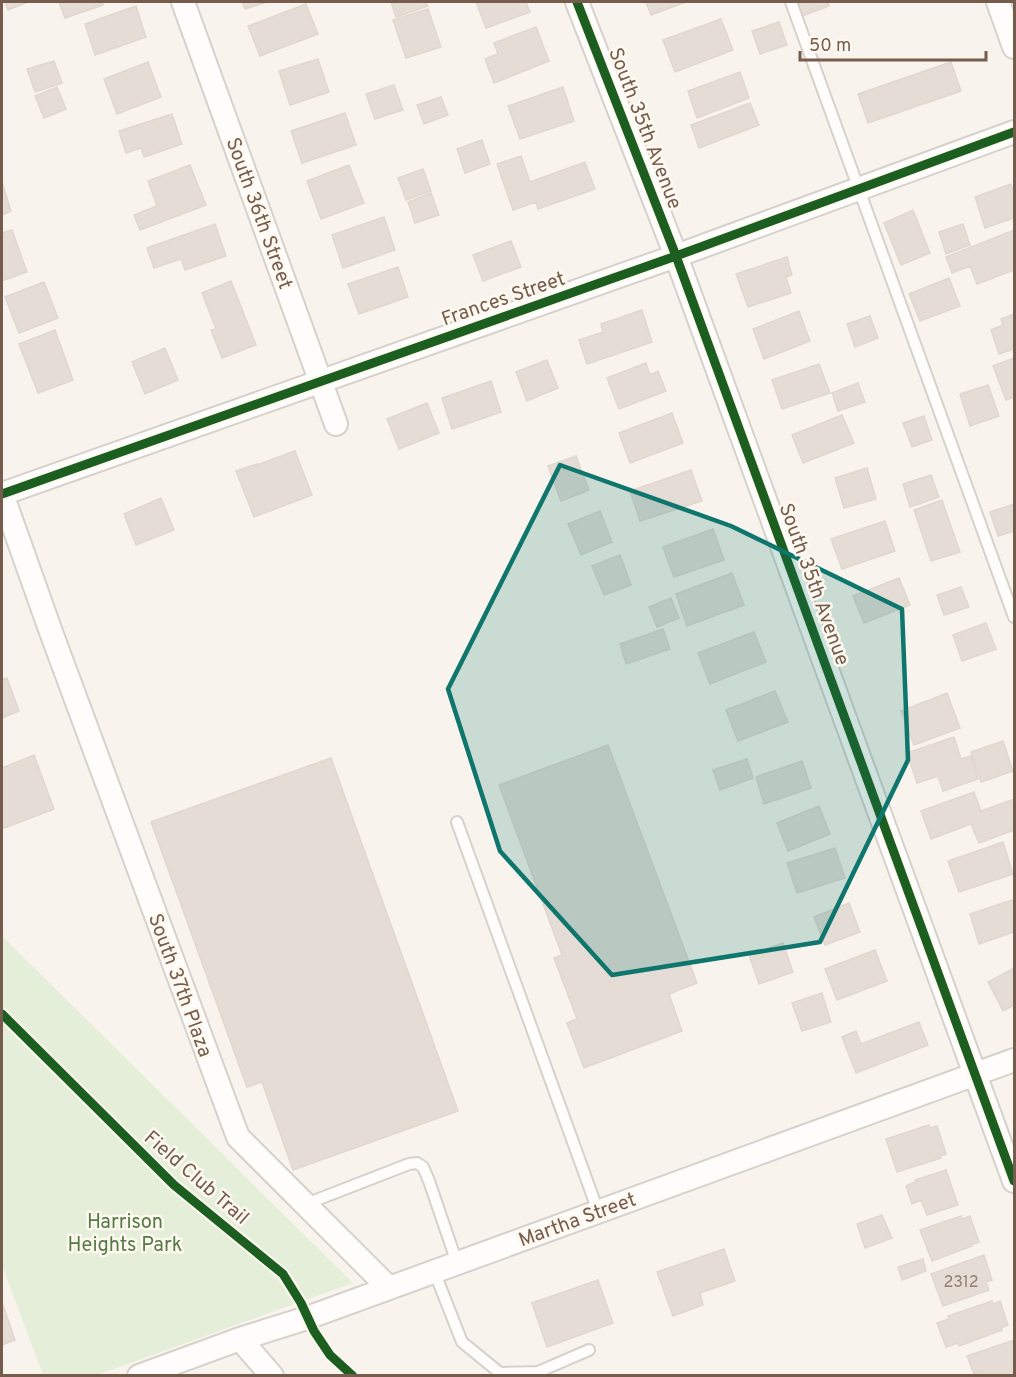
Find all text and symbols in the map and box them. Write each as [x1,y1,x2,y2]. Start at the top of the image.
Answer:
scale bar [800,24,986,62]
text: 50 m [809,35,851,58]
street label: South 35th Avenue [601,44,687,213]
street label: South 36th Street [219,134,298,293]
street label: Frances Street [438,267,569,333]
street label: South 35th Avenue [772,500,855,669]
street label: South 37th Plaza [141,910,217,1061]
street label: Field Club Trail [138,1126,254,1231]
street label: Martha Street [515,1188,640,1254]
park label: Harrison Heights Park [68,1210,182,1259]
house number: 2312 [943,1273,979,1293]

